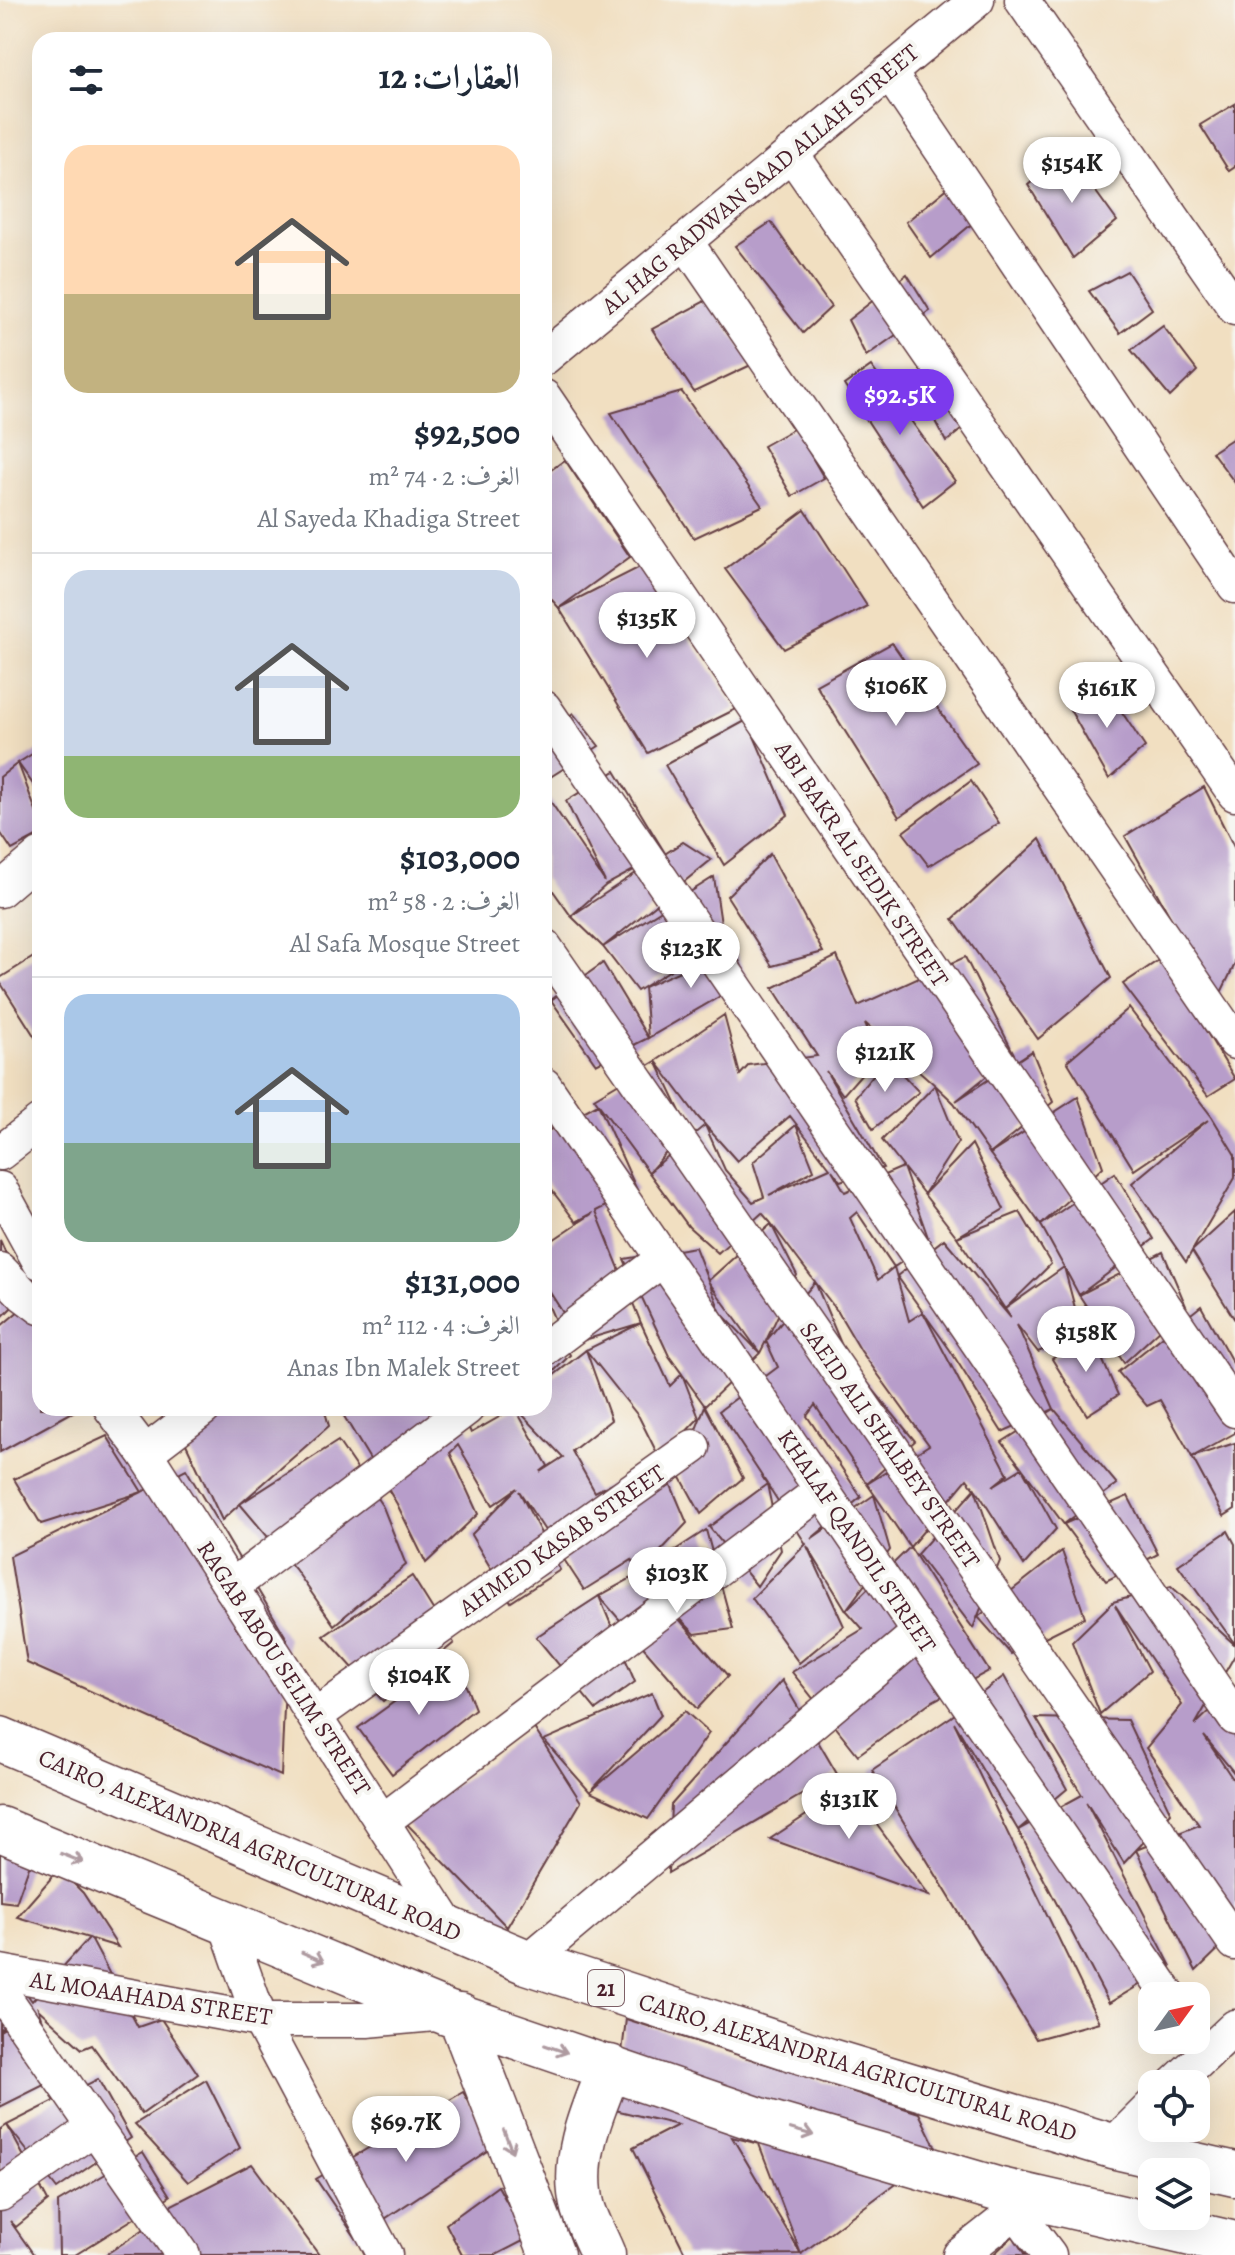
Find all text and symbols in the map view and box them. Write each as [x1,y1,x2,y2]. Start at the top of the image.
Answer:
street label: AL HAG RADWAN SAAD ALLAH STREET [594,37,925,322]
text: العقارات: 12 [379,53,520,100]
icon: filters [64,58,108,102]
pin: $154K [1016,137,1128,205]
text: $154K [1041,145,1103,180]
icon: home [220,197,364,341]
pin: $92.5K [835,369,965,437]
text: $92.5K [864,377,936,412]
text: $92,500 [414,409,520,456]
text: الغرف: 2 · 74 m² [369,459,520,494]
text: Al Sayeda Khadiga Street [257,501,520,536]
pin: $135K [591,592,703,660]
text: $135K [617,600,677,635]
icon: home [220,622,364,766]
pin: $106K [840,660,952,728]
pin: $161K [1051,662,1163,730]
text: $106K [864,668,928,703]
text: $161K [1077,670,1137,705]
street label: ABI BAKR AL SEDIK STREET [767,734,956,993]
text: $103,000 [400,834,520,881]
text: الغرف: 2 · 58 m² [368,884,520,919]
pin: $123K [635,922,747,990]
text: Al Safa Mosque Street [290,926,520,961]
text: $123K [660,930,722,965]
pin: $121K [829,1026,941,1094]
text: $121K [855,1034,915,1069]
icon: home [220,1046,364,1190]
text: $131,000 [405,1258,520,1305]
pin: $158K [1030,1306,1142,1374]
text: الغرف: 4 · 112 m² [362,1308,520,1343]
text: $158K [1055,1314,1117,1349]
street label: SAEID ALI SHALBEY STREET [793,1315,987,1575]
text: Anas Ibn Malek Street [288,1350,520,1385]
street label: KHALAF QANDIL STREET [770,1423,944,1659]
street label: AHMED KASAB STREET [452,1457,671,1624]
street label: RAGAB ABOU SELIM STREET [189,1534,379,1802]
pin: $103K [621,1547,733,1615]
text: $103K [646,1555,708,1590]
pin: $104K [363,1649,475,1717]
text: $104K [387,1657,451,1692]
street label: CAIRO, ALEXANDRIA AGRICULTURAL ROAD [34,1741,466,1949]
pin: $131K [793,1773,905,1841]
text: $131K [820,1781,879,1816]
one-way arrow [59,1852,84,1867]
one-way arrow [300,1950,325,1965]
street label: AL MOAAHADA STREET [27,1963,274,2033]
road number: 21 [588,1970,624,2006]
north arrow [1138,1982,1210,2054]
map controls [1138,1982,1210,2230]
street label: CAIRO, ALEXANDRIA AGRICULTURAL ROAD [635,1985,1081,2149]
one-way arrow [543,2042,568,2057]
button: locate [1138,2070,1210,2142]
pin: $69.7K [341,2096,471,2164]
text: $69.7K [370,2104,442,2139]
one-way arrow [789,2126,814,2140]
one-way arrow [502,2128,516,2153]
button: layers [1138,2158,1210,2230]

